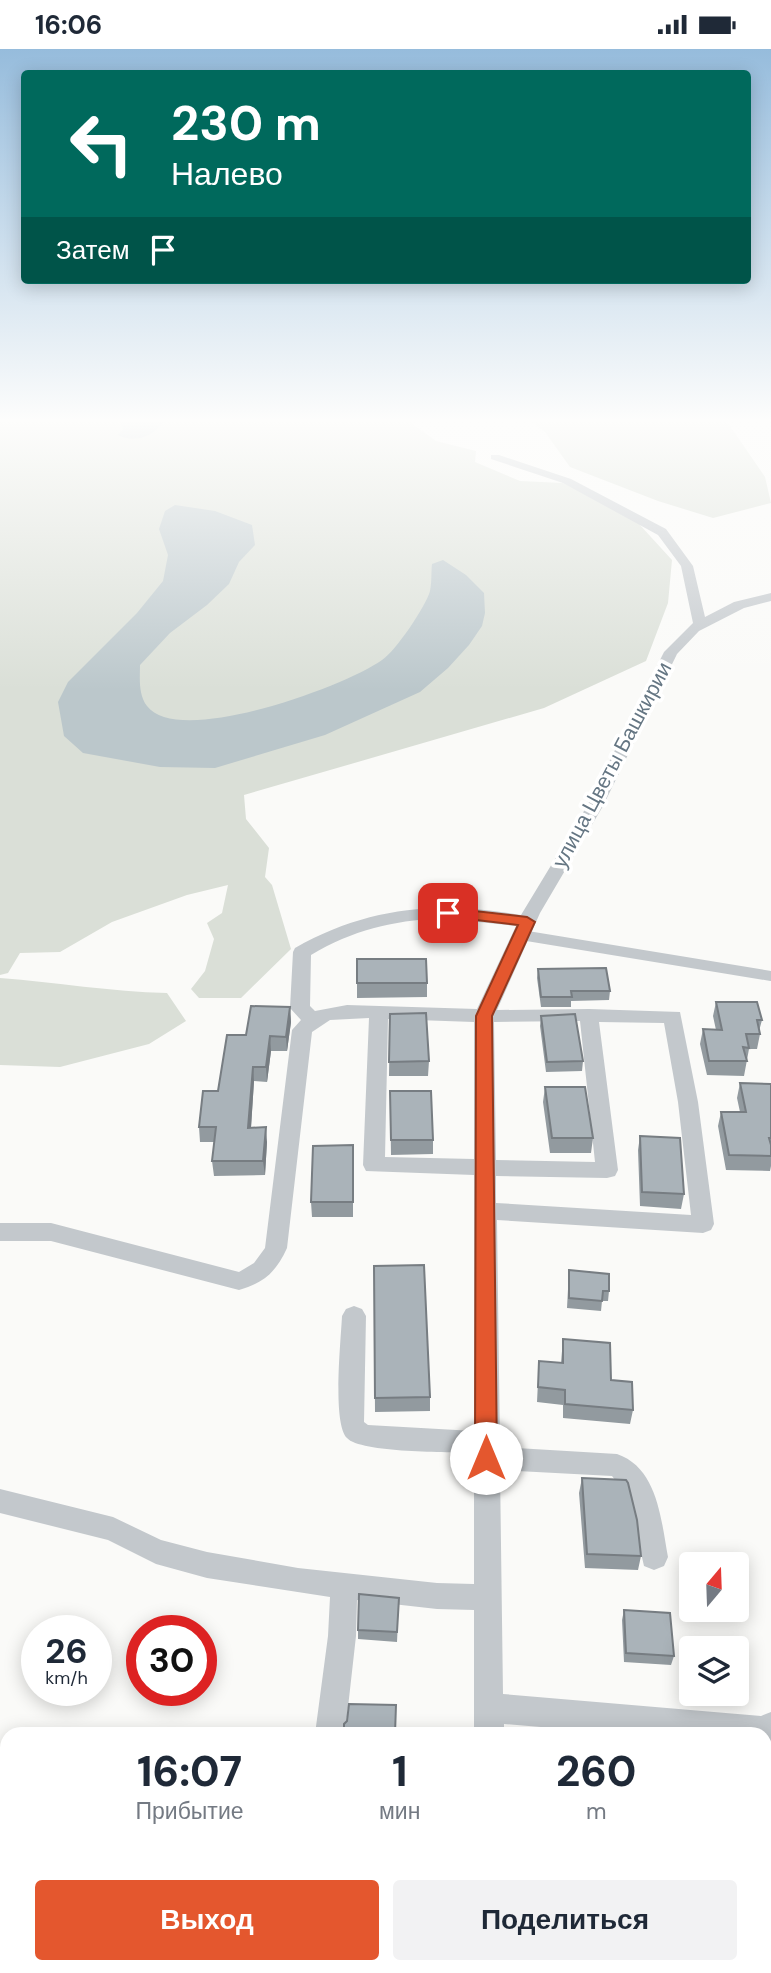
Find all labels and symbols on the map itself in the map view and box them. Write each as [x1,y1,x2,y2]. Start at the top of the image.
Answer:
street label: улица Цветы Башкирии [546,657,678,873]
pin [418,883,478,943]
position arrow [449,1421,523,1495]
north arrow [679,1552,749,1622]
speed limit sign: 30 [126,1615,217,1706]

